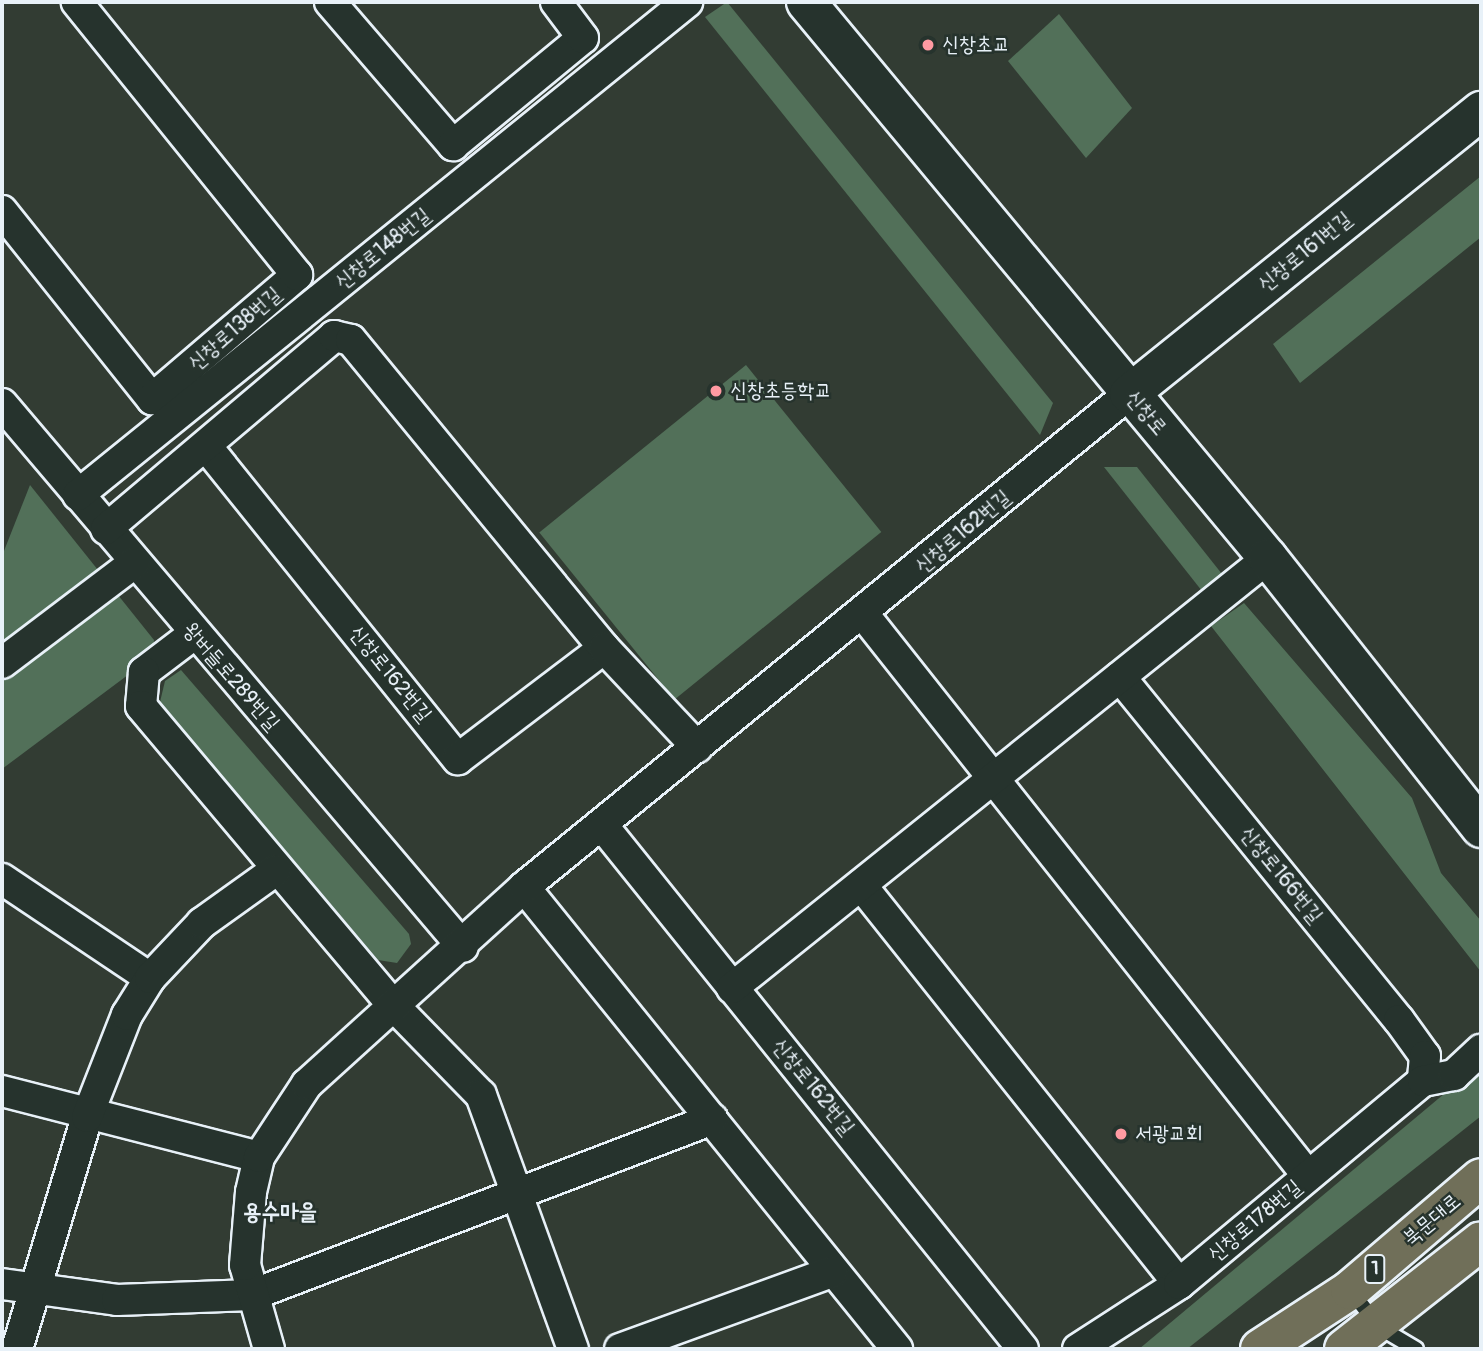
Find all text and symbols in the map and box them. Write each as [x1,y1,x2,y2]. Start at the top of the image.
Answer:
place label: 신창초교 [942,32,1010,58]
marker: 신창초교 [920,37,936,53]
street label: 신창로148번길 [330,203,436,295]
street label: 신창로161번길 [1253,207,1357,297]
street label: 신창로138번길 [183,282,287,376]
place label: 신창초등학교 [730,378,831,404]
marker: 신창초등학교 [708,383,724,399]
street label: 신창로 [1120,385,1172,441]
street label: 신창로162번길 [910,485,1016,579]
street label: 왕버들로289번길 [177,618,285,736]
street label: 신창로162번길 [343,621,437,727]
street label: 신창로166번길 [1234,822,1328,928]
street label: 신창로162번길 [766,1034,860,1140]
place label: 서광교회 [1135,1121,1203,1147]
marker: 서광교회 [1113,1126,1129,1142]
street label: 신창로178번길 [1203,1175,1307,1267]
street label: 북문대로 [1398,1189,1466,1251]
district label: 용수마을 [243,1198,317,1226]
road number: 1 [1363,1254,1387,1284]

